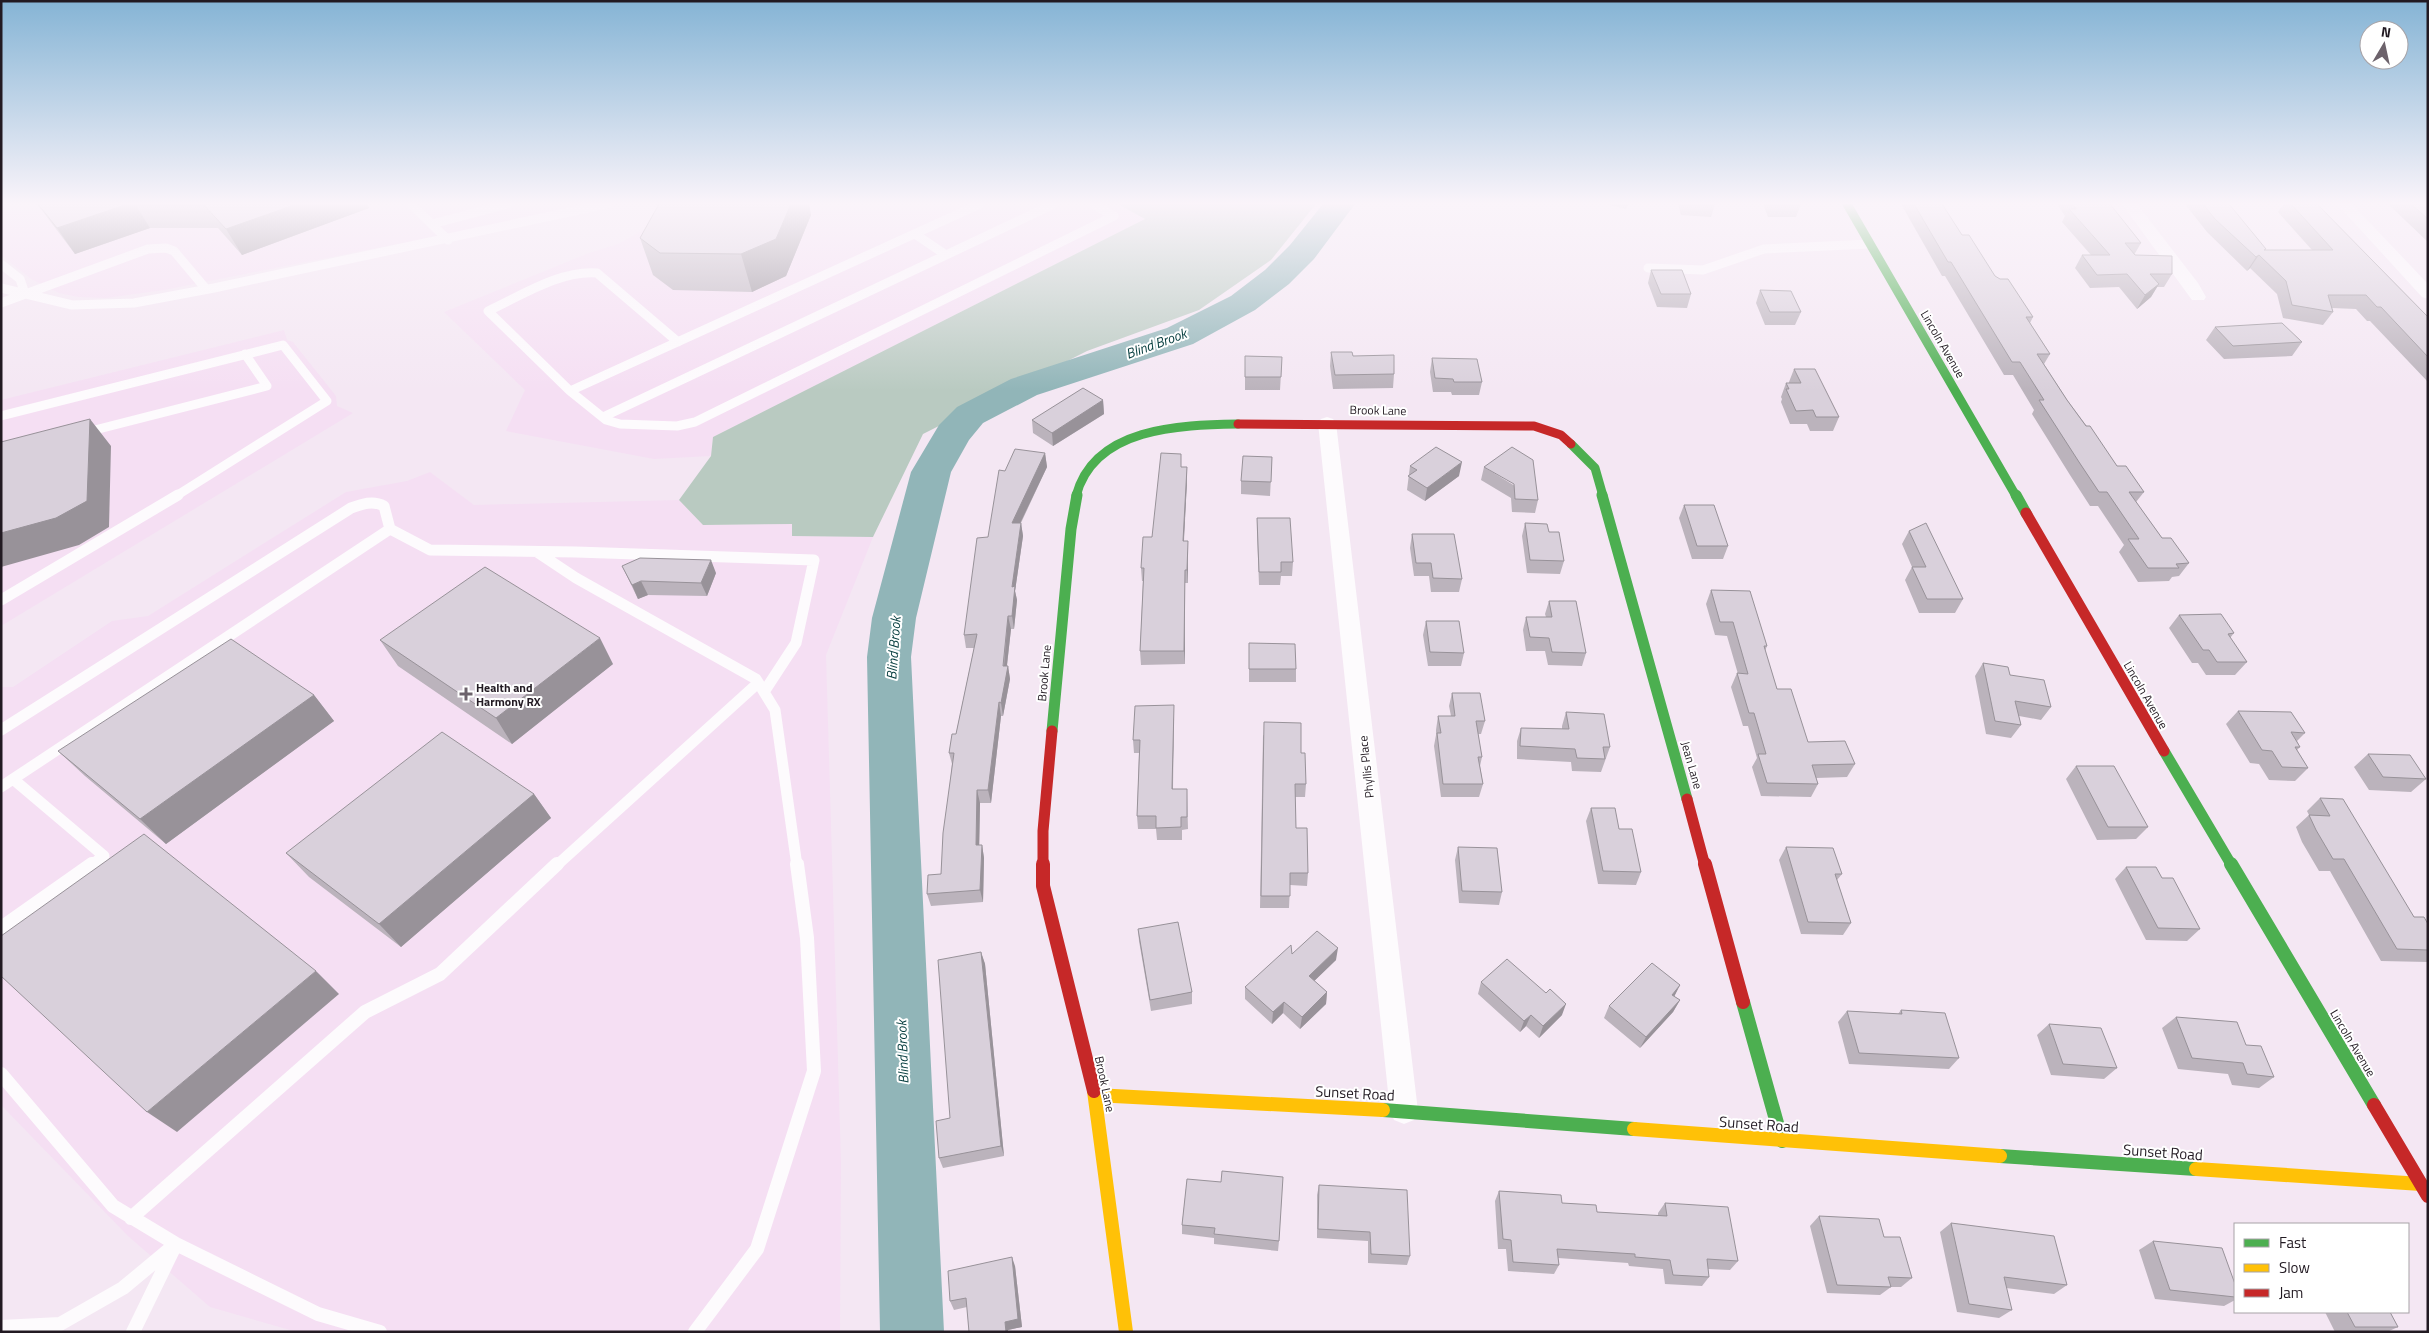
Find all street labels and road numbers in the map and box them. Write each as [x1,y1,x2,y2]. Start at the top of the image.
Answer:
street label: Lincoln Avenue [1916,306,1970,382]
street label: Brook Lane [1349,400,1407,420]
street label: Brook Lane [1032,644,1056,702]
street label: Lincoln Avenue [2119,657,2173,733]
street label: Phyllis Place [1353,735,1379,799]
street label: Jean Lane [1676,739,1708,791]
street label: Lincoln Avenue [2325,1006,2381,1080]
street label: Brook Lane [1090,1054,1120,1114]
street label: Sunset Road [1315,1079,1395,1107]
street label: Sunset Road [1718,1110,1800,1138]
street label: Sunset Road [2122,1138,2204,1166]

